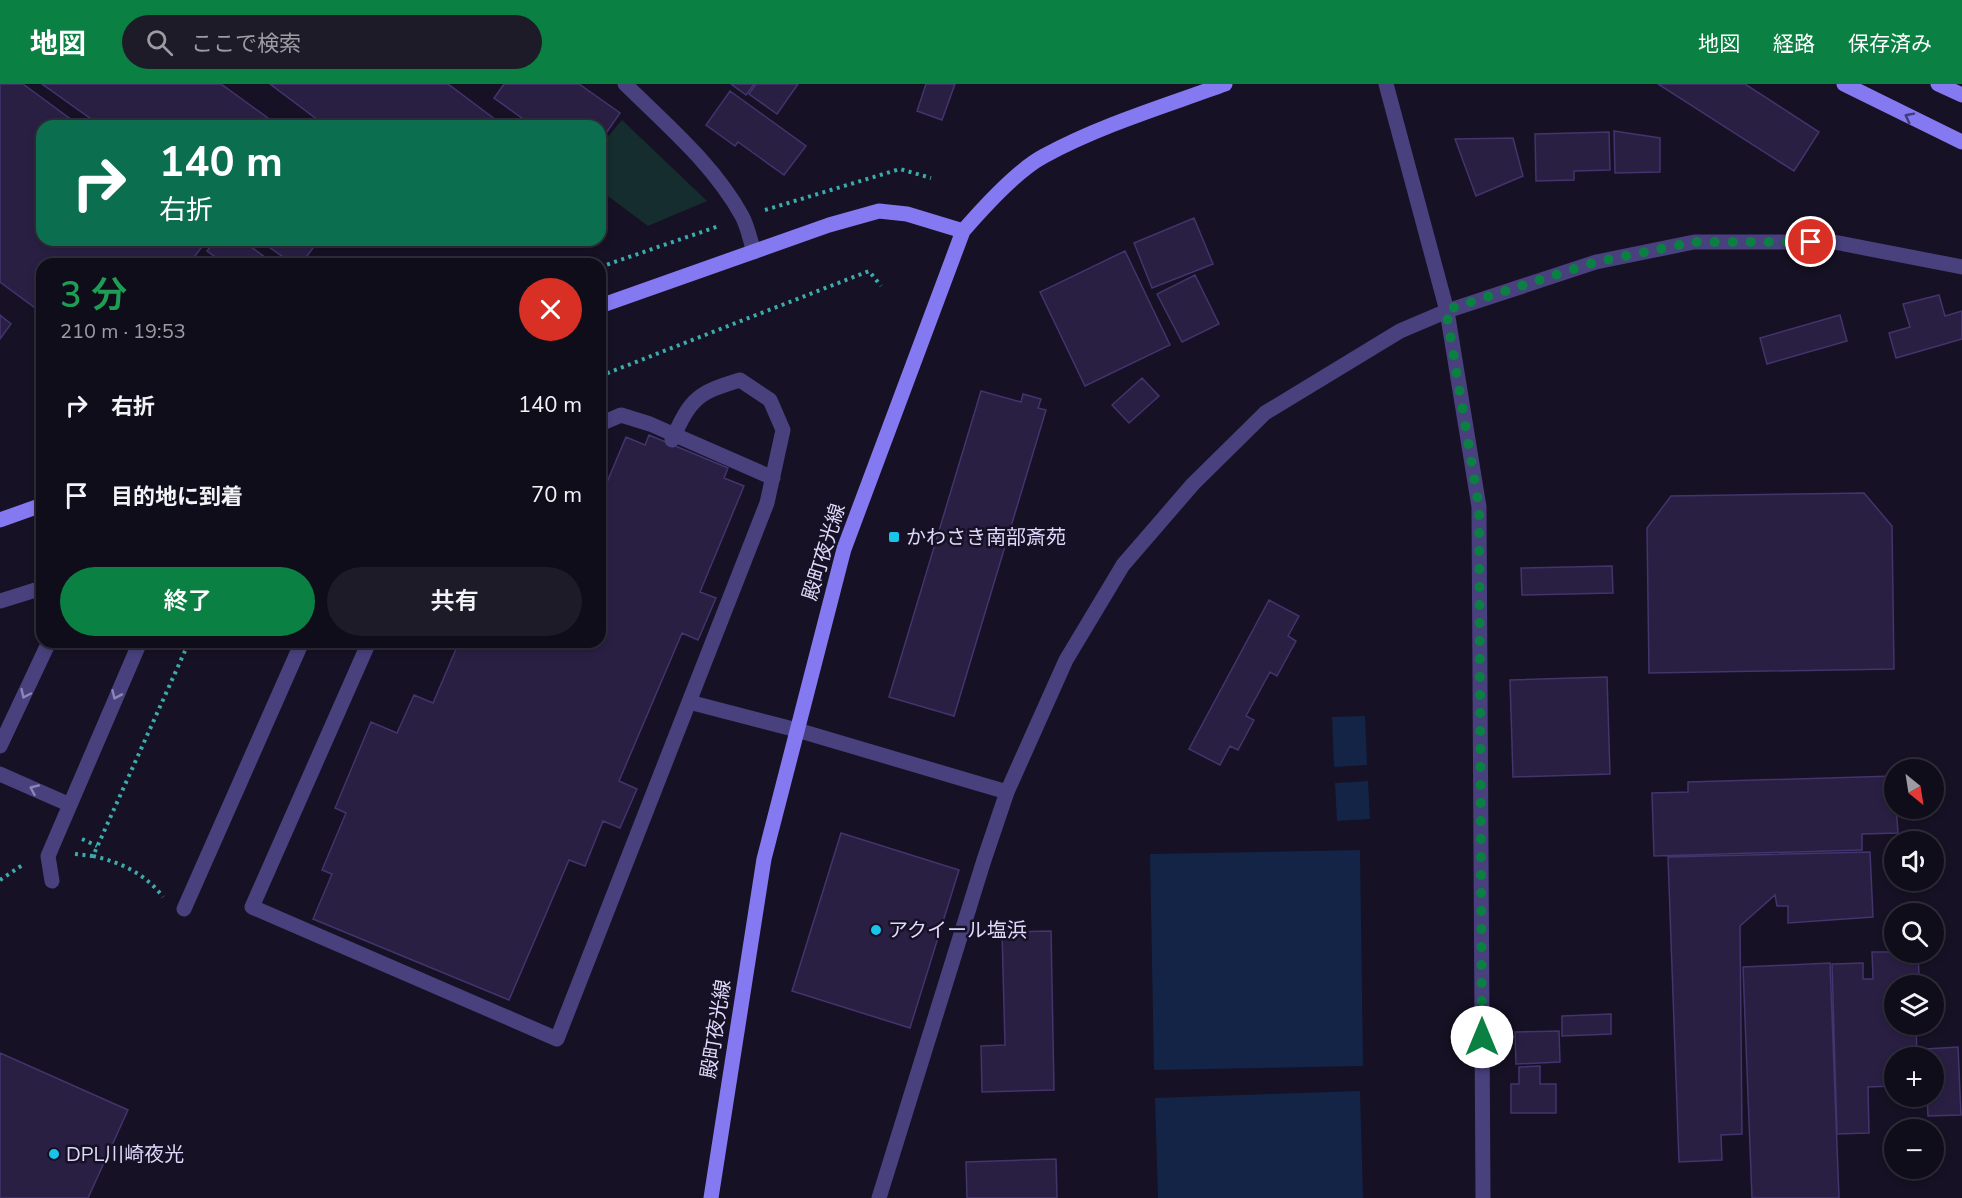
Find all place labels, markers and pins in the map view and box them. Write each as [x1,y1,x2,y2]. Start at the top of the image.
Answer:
pin [1785,216,1836,267]
place label: かわさき南部斎苑 [906,524,1066,551]
marker: かわさき南部斎苑 [887,530,901,544]
place label: アクイール塩浜 [888,917,1027,944]
marker: アクイール塩浜 [869,923,883,937]
place label: DPL川崎夜光 [66,1141,184,1168]
marker: DPL川崎夜光 [47,1147,61,1161]

